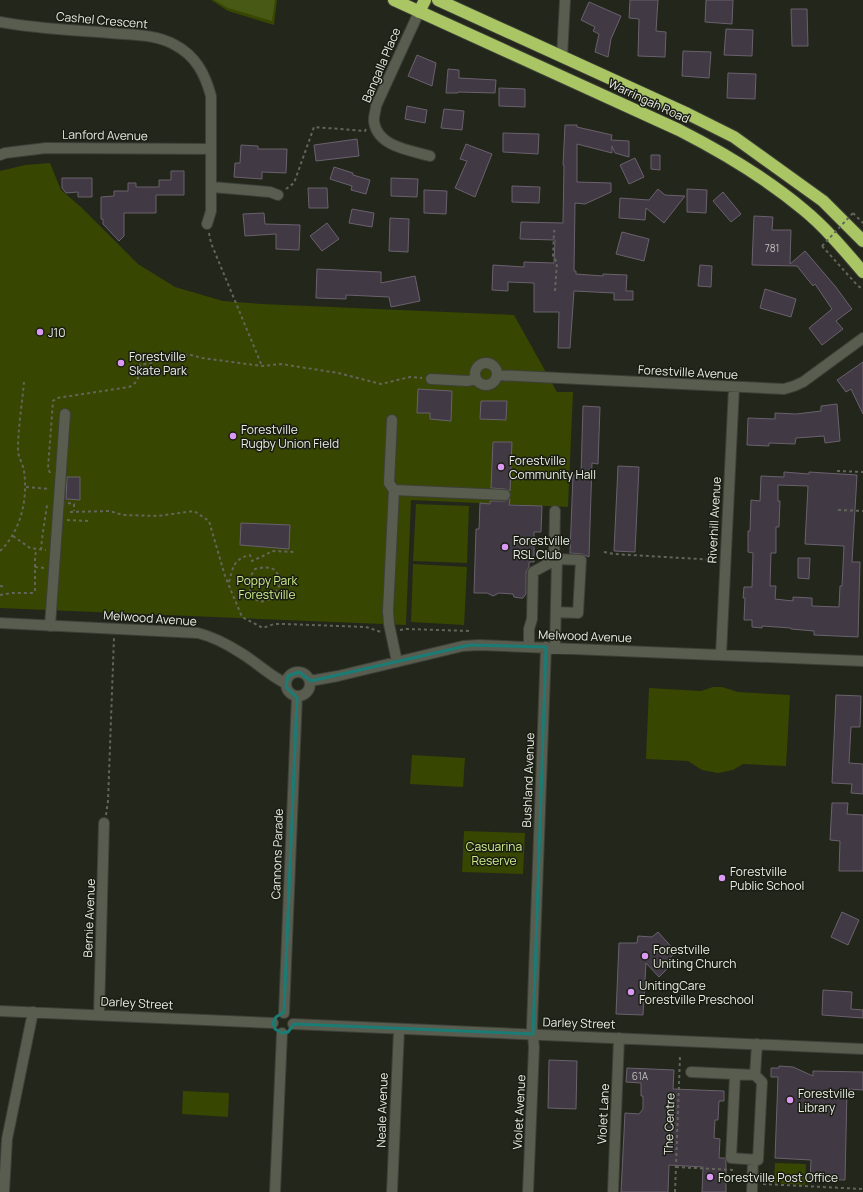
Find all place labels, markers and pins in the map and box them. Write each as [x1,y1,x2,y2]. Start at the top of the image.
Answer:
place label: J10 [48,324,66,341]
marker: J10 [35,327,45,337]
place label: Forestville Skate Park [129,348,188,379]
marker: Forestville Skate Park [116,358,126,368]
place label: Forestville Rugby Union Field [241,421,339,452]
marker: Forestville Rugby Union Field [228,431,238,441]
place label: Forestville Community Hall [509,452,596,483]
marker: Forestville Community Hall [496,462,506,472]
place label: Forestville RSL Club [513,532,570,563]
marker: Forestville RSL Club [500,542,510,552]
place label: Forestville Public School [730,863,804,894]
marker: Forestville Public School [717,873,727,883]
place label: Forestville Uniting Church [653,941,736,972]
marker: Forestville Uniting Church [640,951,650,961]
place label: UnitingCare Forestville Preschool [639,977,754,1008]
marker: UnitingCare Forestville Preschool [626,987,636,997]
place label: Forestville Library [798,1085,855,1116]
marker: Forestville Library [785,1095,795,1105]
place label: Forestville Post Office [718,1169,838,1186]
marker: Forestville Post Office [705,1172,715,1182]

